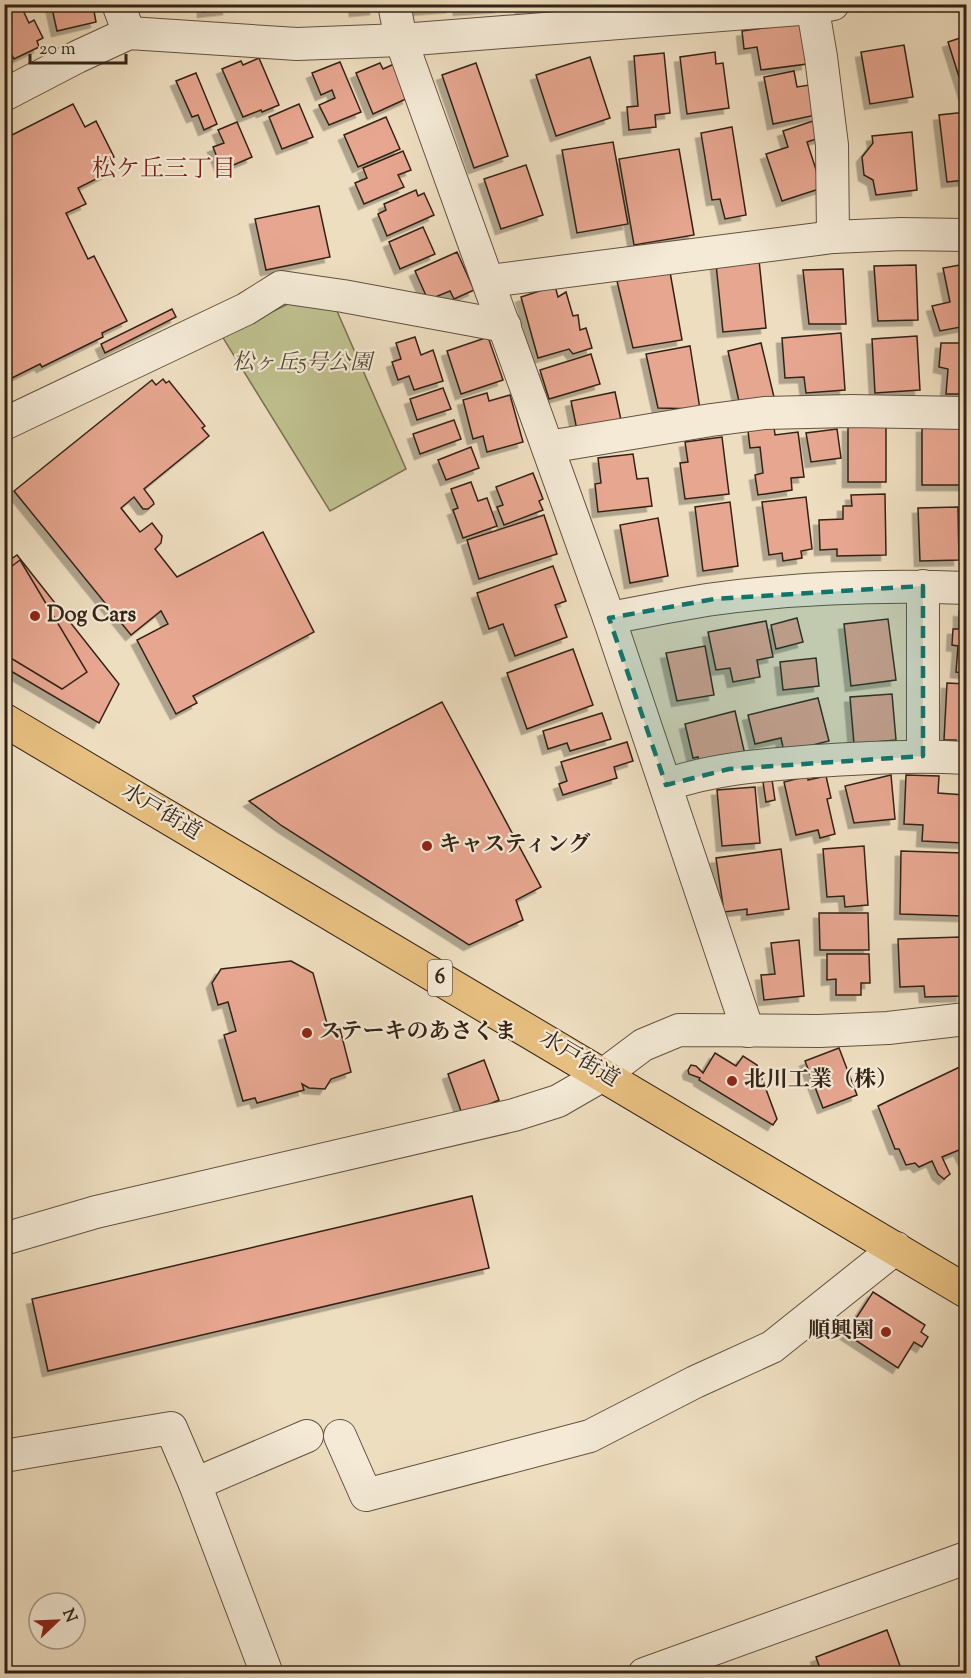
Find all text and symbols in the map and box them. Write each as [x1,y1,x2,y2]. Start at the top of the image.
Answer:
scale bar [30,27,126,65]
text: 20 m [39,37,76,63]
district label: 松ケ丘三丁目 [92,153,236,187]
park label: 松ヶ丘5号公園 [232,348,375,380]
place label: Dog Cars [47,600,136,632]
marker: Dog Cars [28,609,42,623]
street label: 水戸街道 [115,777,207,849]
place label: キャスティング [439,830,590,862]
marker: キャスティング [420,839,434,853]
road number: 6 [428,960,452,996]
place label: ステーキのあさくま [319,1017,517,1049]
street label: 水戸街道 [533,1024,625,1096]
marker: ステーキのあさくま [300,1026,314,1040]
place label: 北川工業（株） [744,1065,898,1097]
marker: 北川工業（株） [725,1074,739,1088]
place label: 順興園 [808,1316,874,1348]
marker: 順興園 [879,1325,893,1339]
north arrow [27,1591,87,1651]
text: N [55,1606,82,1627]

